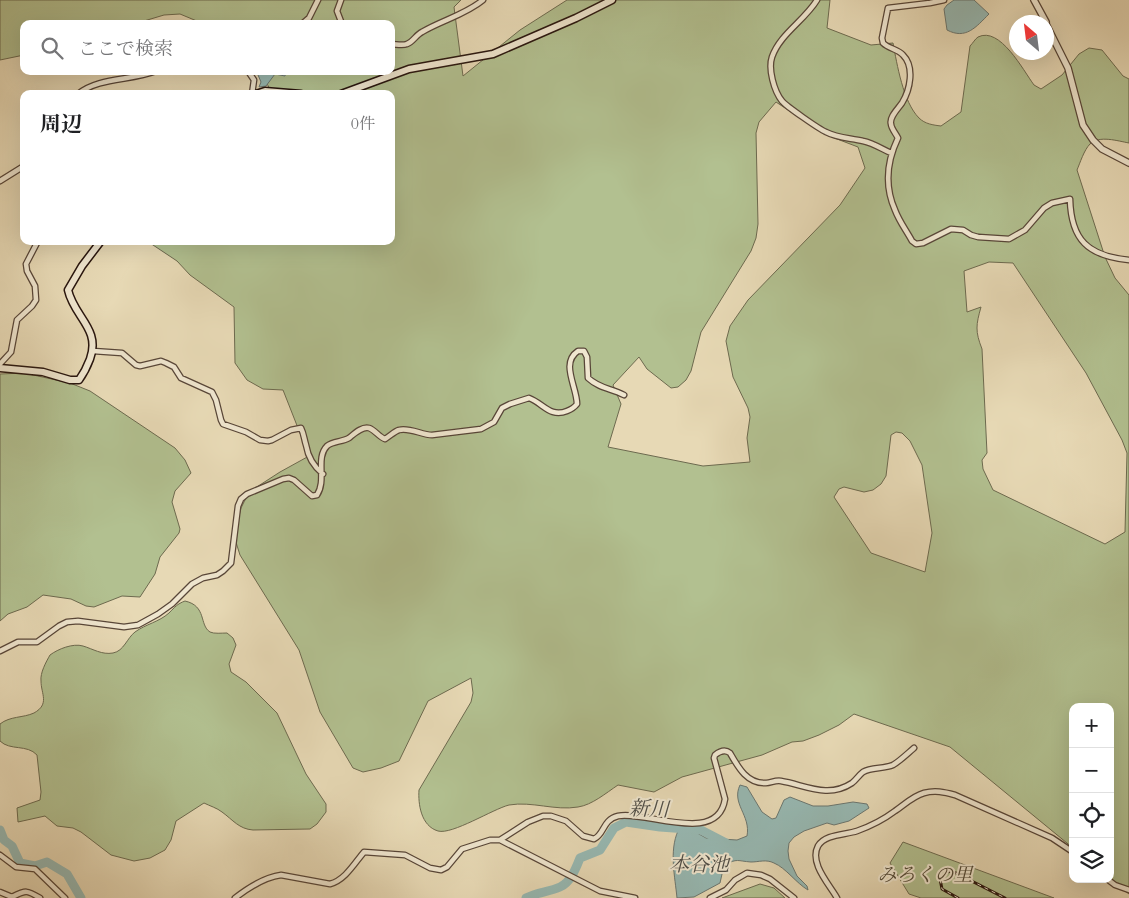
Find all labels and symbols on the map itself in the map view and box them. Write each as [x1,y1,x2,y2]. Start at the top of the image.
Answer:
north arrow [1009,15,1054,60]
water label: 新川 [629,795,671,823]
water label: 本谷池 [669,851,731,878]
park label: みろくの里 [877,862,974,888]

